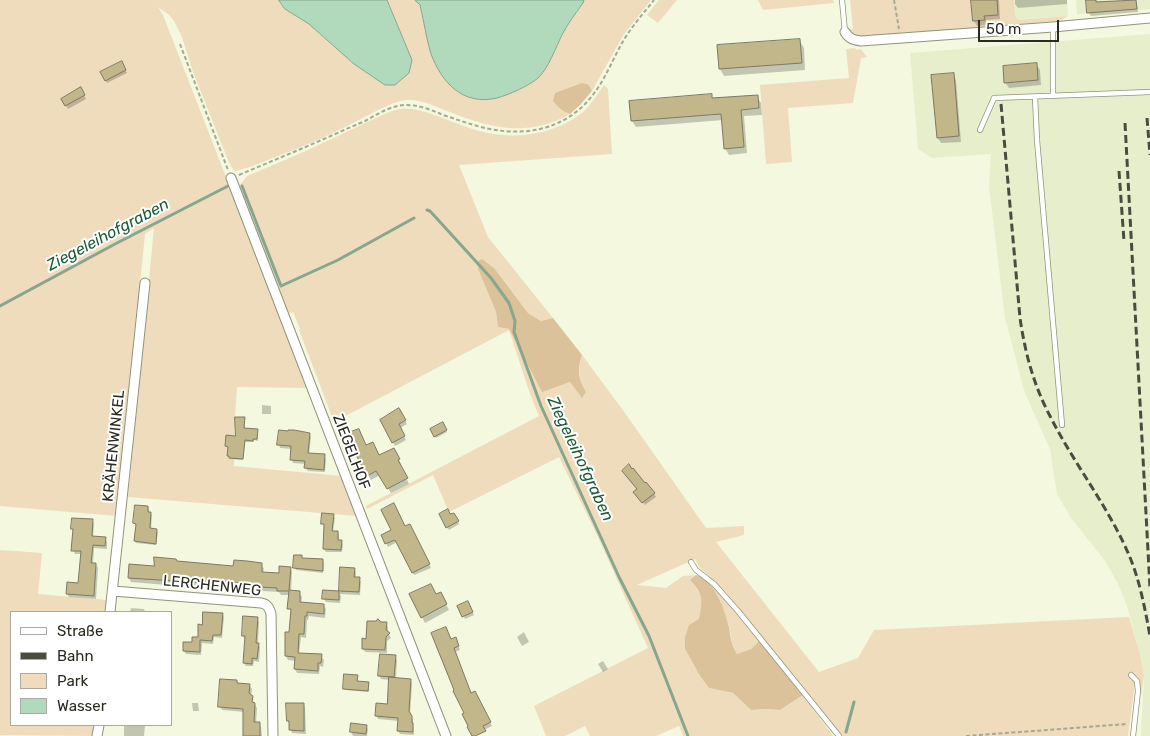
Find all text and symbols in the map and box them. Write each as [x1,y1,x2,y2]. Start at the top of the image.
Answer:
scale bar [980,10,1061,42]
text: 50 m [986,20,1021,38]
water label: Ziegeleihofgraben [44,195,172,275]
street label: KRÄHENWINKEL [99,389,129,503]
water label: Ziegeleihofgraben [543,394,617,524]
street label: ZIEGELHOF [328,412,374,492]
street label: LERCHENWEG [162,572,262,600]
legend [10,611,172,726]
text: Straße [57,622,103,640]
text: Bahn [57,647,94,665]
text: Park [57,672,88,690]
text: Wasser [57,697,106,715]

